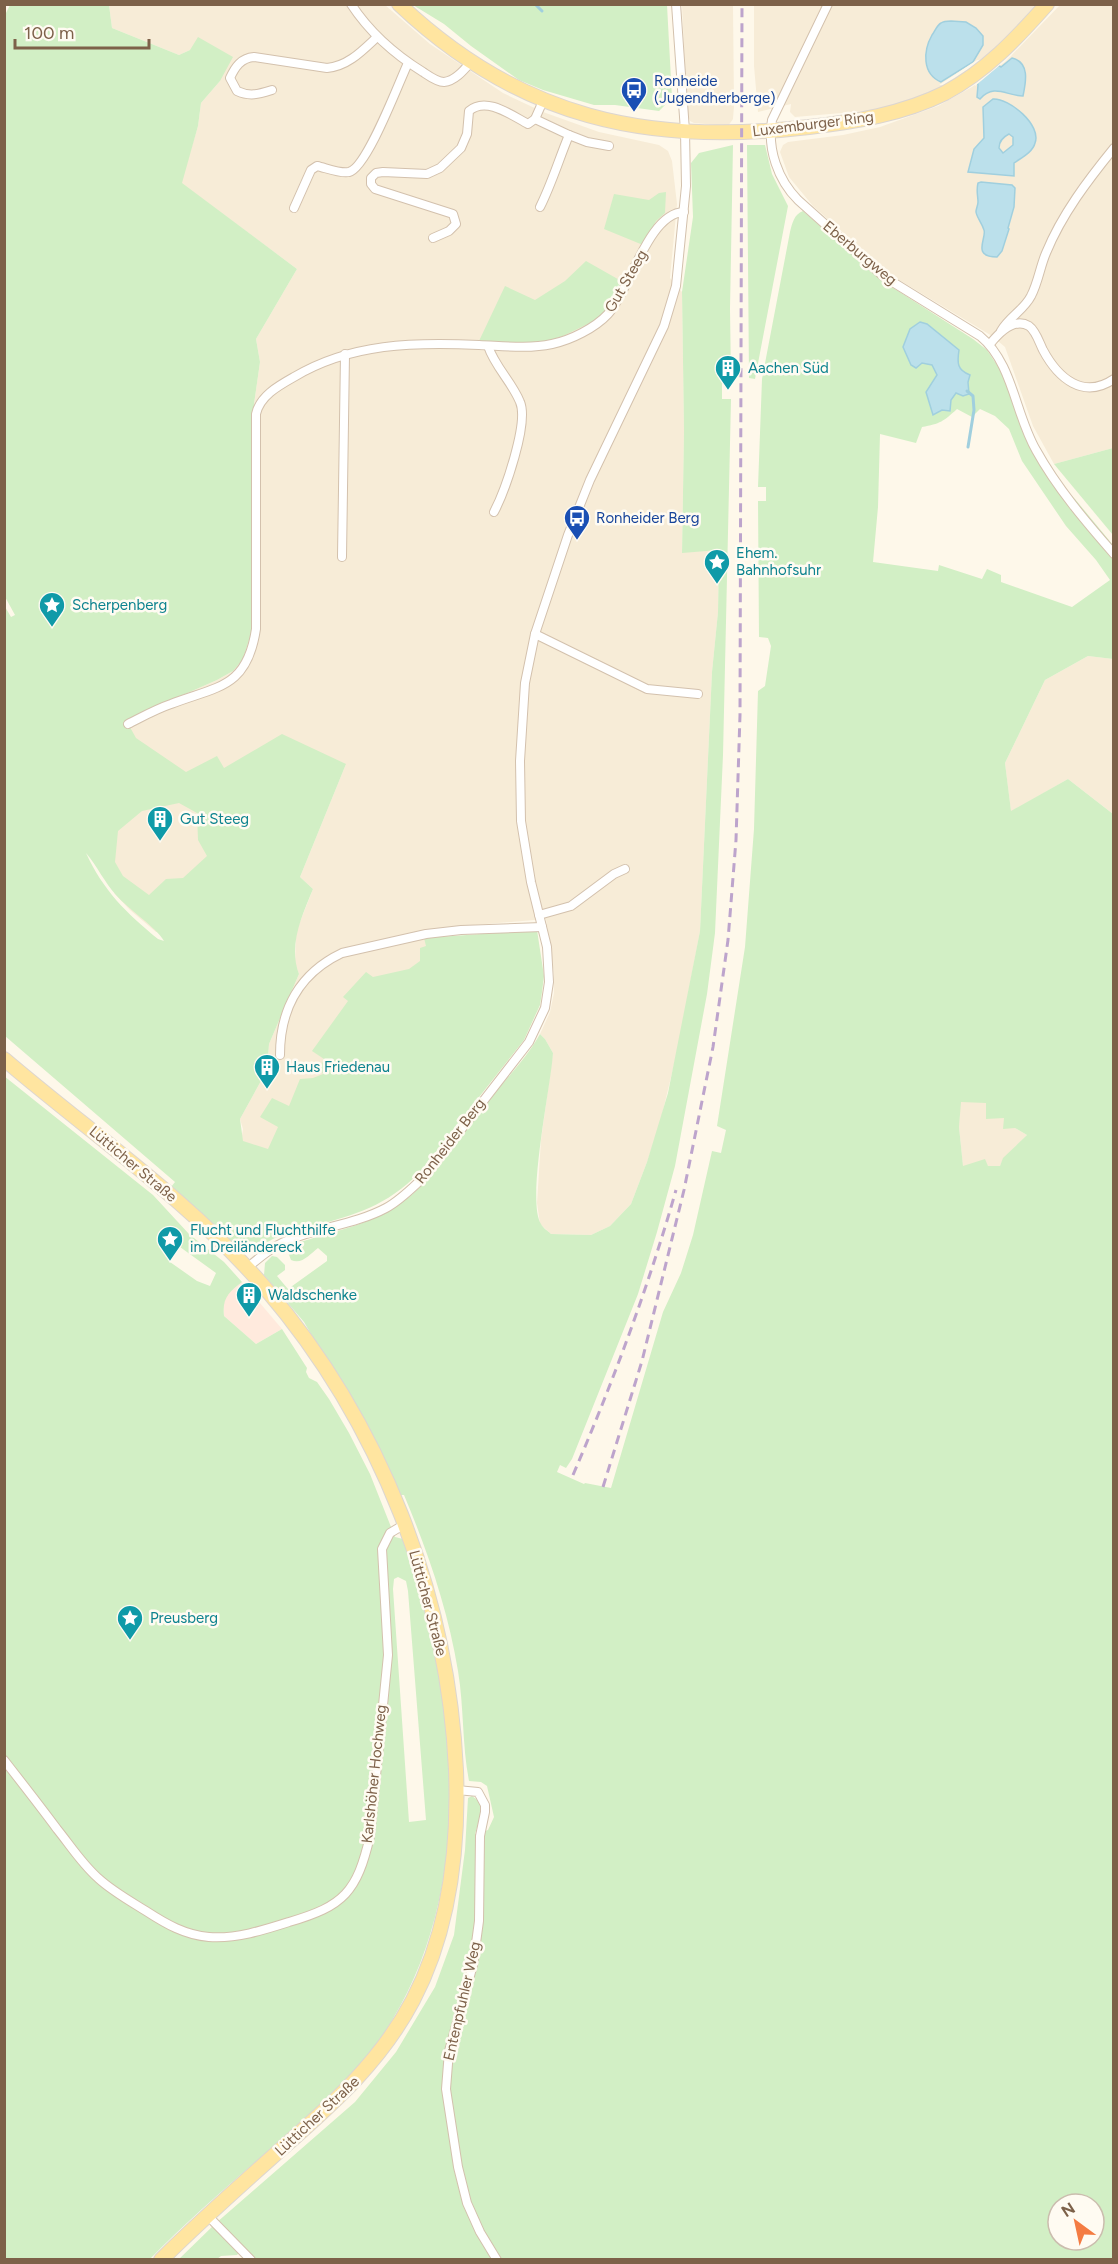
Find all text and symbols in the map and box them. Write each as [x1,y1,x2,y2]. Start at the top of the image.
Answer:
scale bar [15,12,148,50]
text: 100 m [24,22,74,44]
place label: Ronheide (Jugendherberge) [654,72,775,107]
bus stop icon: Ronheide (Jugendherberge) [619,75,649,113]
street label: Luxemburger Ring [751,108,875,140]
street label: Eberburgweg [820,217,900,289]
street label: Gut Steeg [601,247,651,315]
building icon: Aachen Süd [713,353,743,391]
place label: Aachen Süd [748,359,829,377]
bus stop icon: Ronheider Berg [562,503,592,541]
place label: Ronheider Berg [596,509,700,527]
place label: Ehem. Bahnhofsuhr [736,544,821,579]
place icon: Ehem. Bahnhofsuhr [702,547,732,585]
place icon: Scherpenberg [37,590,67,628]
place label: Scherpenberg [72,596,167,614]
building icon: Gut Steeg [145,804,175,842]
place label: Gut Steeg [180,810,249,828]
building icon: Haus Friedenau [252,1052,282,1090]
place label: Haus Friedenau [286,1058,390,1076]
street label: Ronheider Berg [411,1095,489,1187]
street label: Lütticher Straße [86,1122,180,1206]
place label: Flucht und Fluchthilfe im Dreiländereck [190,1221,336,1256]
place icon: Flucht und Fluchthilfe im Dreiländereck [155,1224,185,1262]
building icon: Waldschenke [234,1280,264,1318]
place label: Waldschenke [268,1286,357,1304]
street label: Lütticher Straße [405,1548,451,1658]
place icon: Preusberg [115,1603,145,1641]
place label: Preusberg [150,1609,218,1627]
street label: Karlshöher Hochweg [358,1704,390,1844]
street label: Entenpfuhler Weg [440,1940,484,2062]
street label: Lütticher Straße [271,2072,363,2160]
north arrow [1046,2192,1106,2252]
text: N [1058,2199,1078,2221]

